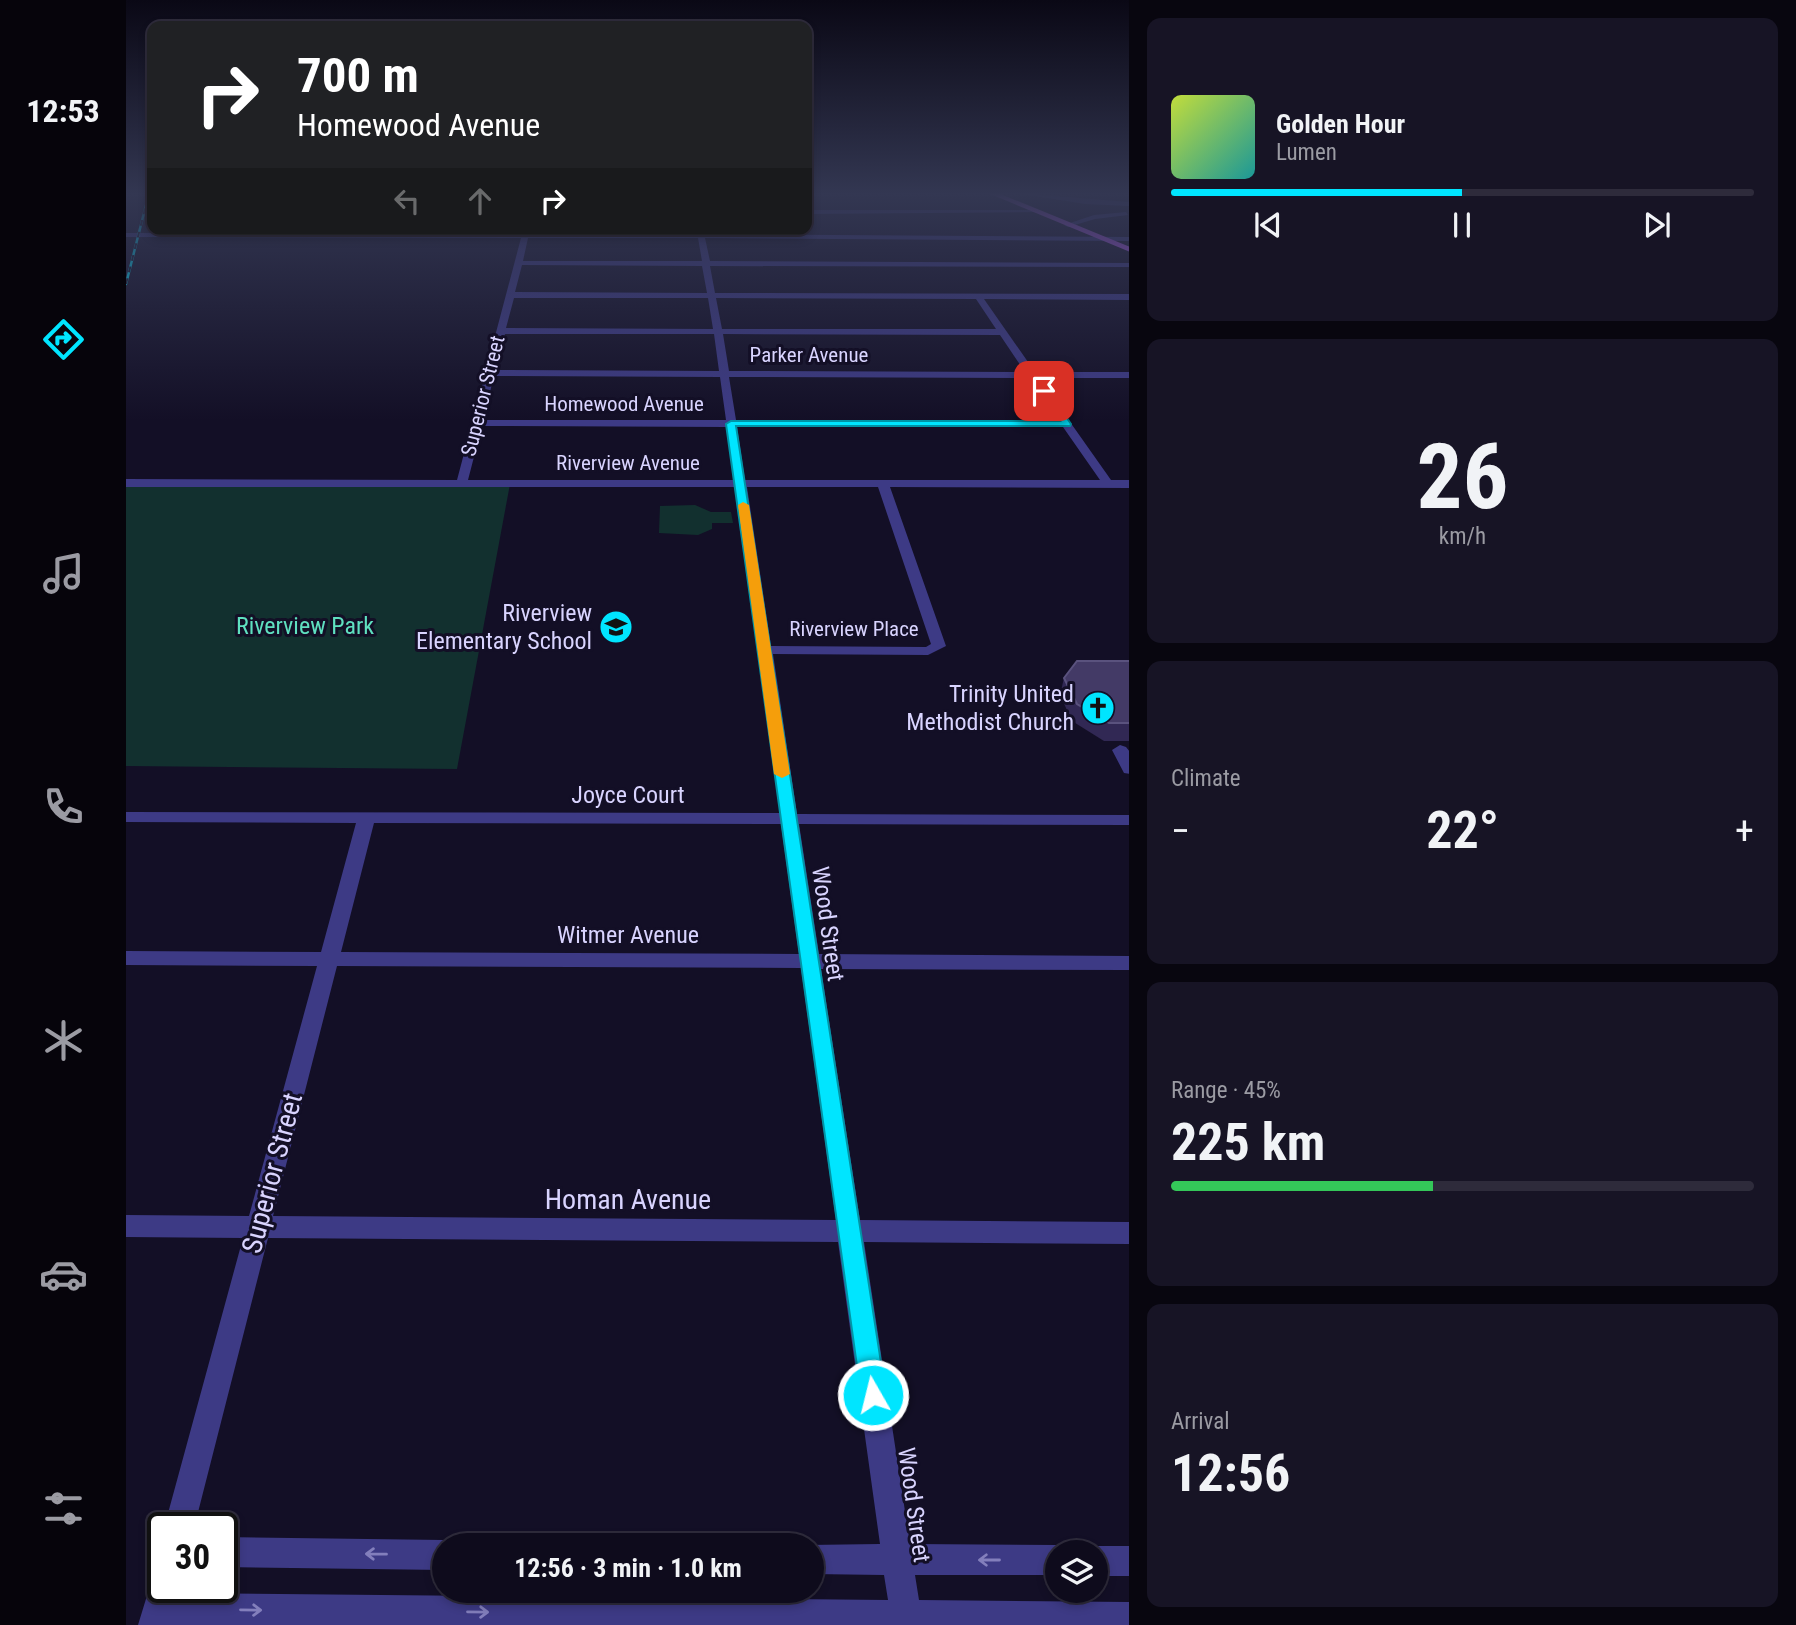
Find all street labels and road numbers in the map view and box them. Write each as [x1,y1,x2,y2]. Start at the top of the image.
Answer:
street label: Superior Street [456,333,510,459]
street label: Parker Avenue [750,343,869,367]
street label: Homewood Avenue [544,392,704,416]
street label: Riverview Avenue [556,451,700,475]
street label: Riverview Place [789,617,919,641]
street label: Joyce Court [571,781,685,809]
street label: Wood Street [806,865,850,983]
street label: Witmer Avenue [557,921,699,949]
street label: Superior Street [235,1089,309,1257]
street label: Homan Avenue [545,1183,711,1216]
street label: Wood Street [892,1446,936,1564]

